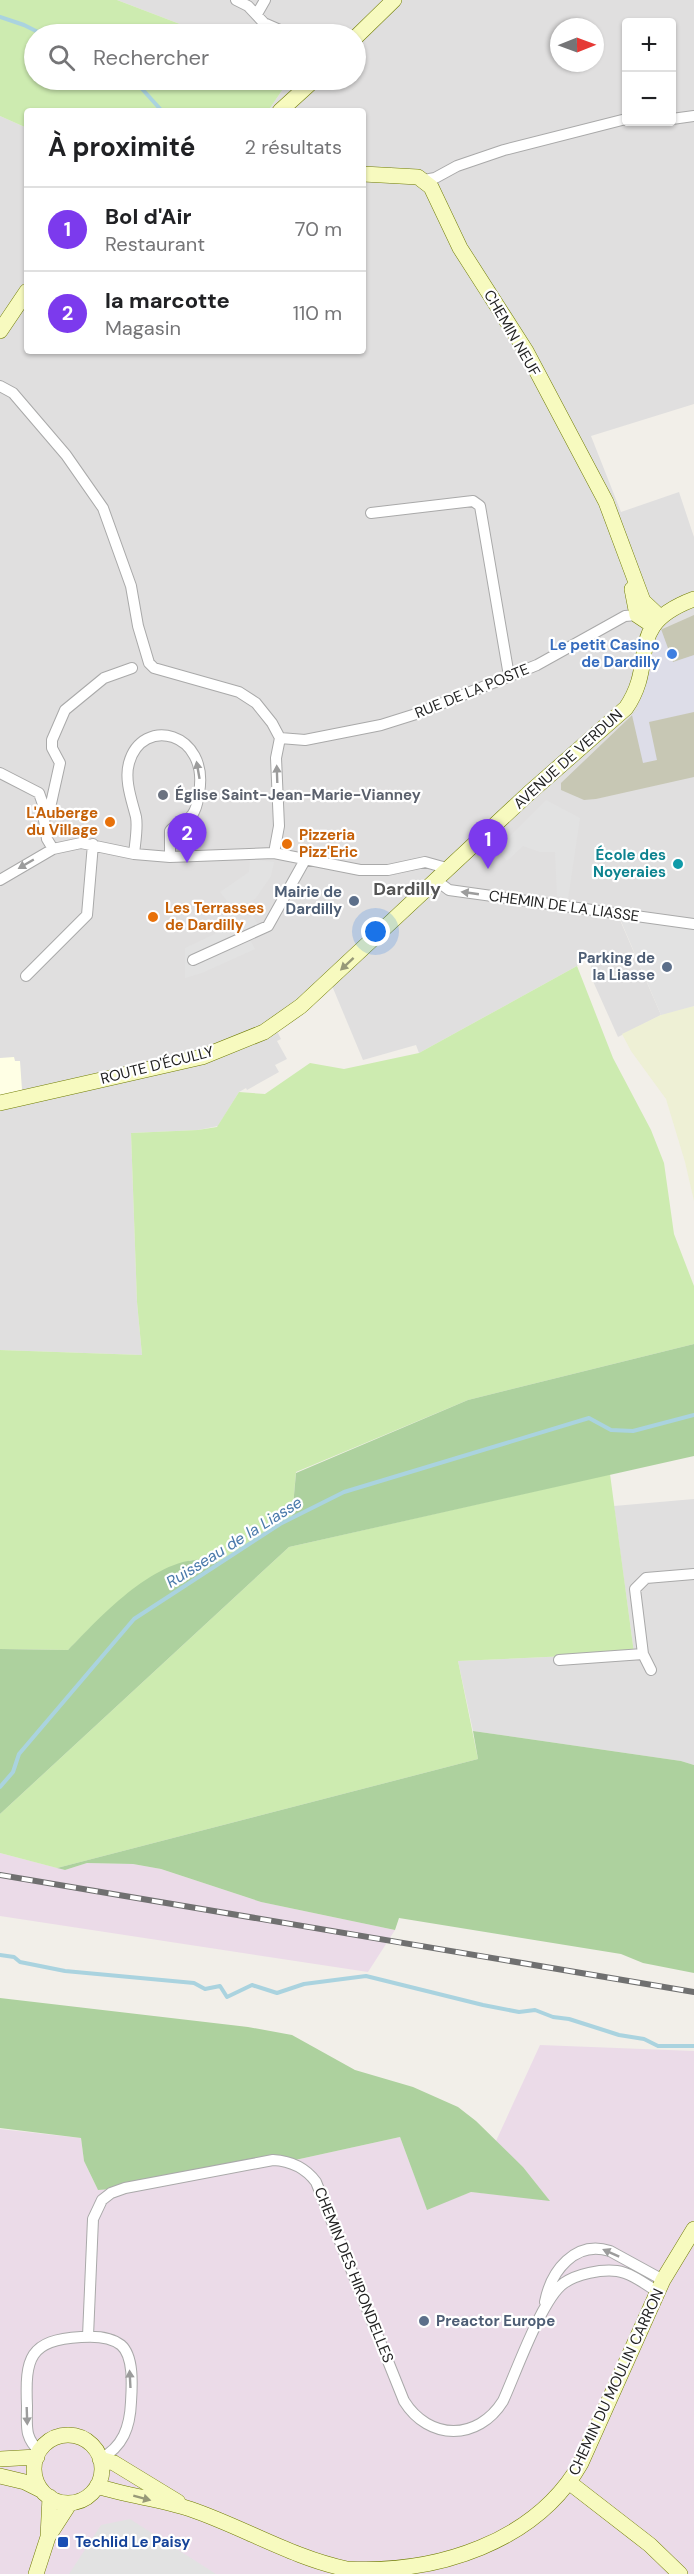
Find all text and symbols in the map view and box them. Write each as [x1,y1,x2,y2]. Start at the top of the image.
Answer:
north arrow [550,18,604,72]
map controls [622,18,676,126]
button: + [622,18,676,72]
search box [24,24,366,90]
icon: search [45,41,78,74]
text: Rechercher [93,43,209,72]
button: − [622,72,676,126]
text: À proximité [48,130,195,164]
text: 2 résultats [245,134,342,160]
text: Bol d'Air [105,202,191,231]
text: 1 [64,216,71,242]
text: 70 m [295,216,342,242]
text: Restaurant [105,231,205,257]
text: la marcotte [105,286,230,315]
street label: CHEMIN NEUF [479,286,545,380]
text: 2 [62,300,73,326]
text: 110 m [293,300,342,326]
text: Magasin [105,315,181,341]
place label: Le petit Casino de Dardilly [550,635,660,672]
marker: Le petit Casino de Dardilly [665,647,679,661]
street label: RUE DE LA POSTE [412,659,532,723]
street label: AVENUE DE VERDUN [509,705,627,813]
one-way arrow [194,760,203,779]
one-way arrow [272,765,282,784]
place label: Église Saint-Jean-Marie-Vianney [175,785,421,805]
marker: Église Saint-Jean-Marie-Vianney [156,788,170,802]
place label: L'Auberge du Village [26,803,98,840]
pin: 2 [168,814,207,863]
marker: L'Auberge du Village [103,815,117,829]
pin: 1 [468,820,508,869]
place label: Pizzeria Pizz'Eric [299,825,358,862]
marker: Pizzeria Pizz'Eric [280,837,294,851]
place label: École des Noyeraies [593,845,666,882]
marker: École des Noyeraies [671,857,685,871]
one-way arrow [18,859,35,869]
district label: Dardilly [373,877,441,901]
place label: Mairie de Dardilly [274,882,342,919]
street label: CHEMIN DE LA LIASSE [487,886,641,926]
one-way arrow [460,888,479,897]
marker: Mairie de Dardilly [347,894,361,908]
place label: Les Terrasses de Dardilly [165,898,264,935]
marker: Les Terrasses de Dardilly [146,910,160,924]
your location [361,917,390,946]
place label: Parking de la Liasse [578,948,655,985]
one-way arrow [340,956,354,970]
marker: Parking de la Liasse [660,960,674,974]
street label: ROUTE D'ÉCULLY [98,1041,216,1089]
water label: Ruisseau de la Liasse [162,1492,306,1592]
street label: CHEMIN DES HIRONDELLES [310,2184,399,2366]
one-way arrow [602,2248,620,2258]
street label: CHEMIN DU MOULIN CARRON [564,2285,668,2479]
place label: Preactor Europe [436,2311,555,2331]
marker: Preactor Europe [417,2314,431,2328]
one-way arrow [126,2370,135,2389]
one-way arrow [22,2407,32,2426]
one-way arrow [134,2494,152,2503]
place label: Techlid Le Paisy [75,2532,190,2552]
marker: Techlid Le Paisy [56,2535,70,2549]

